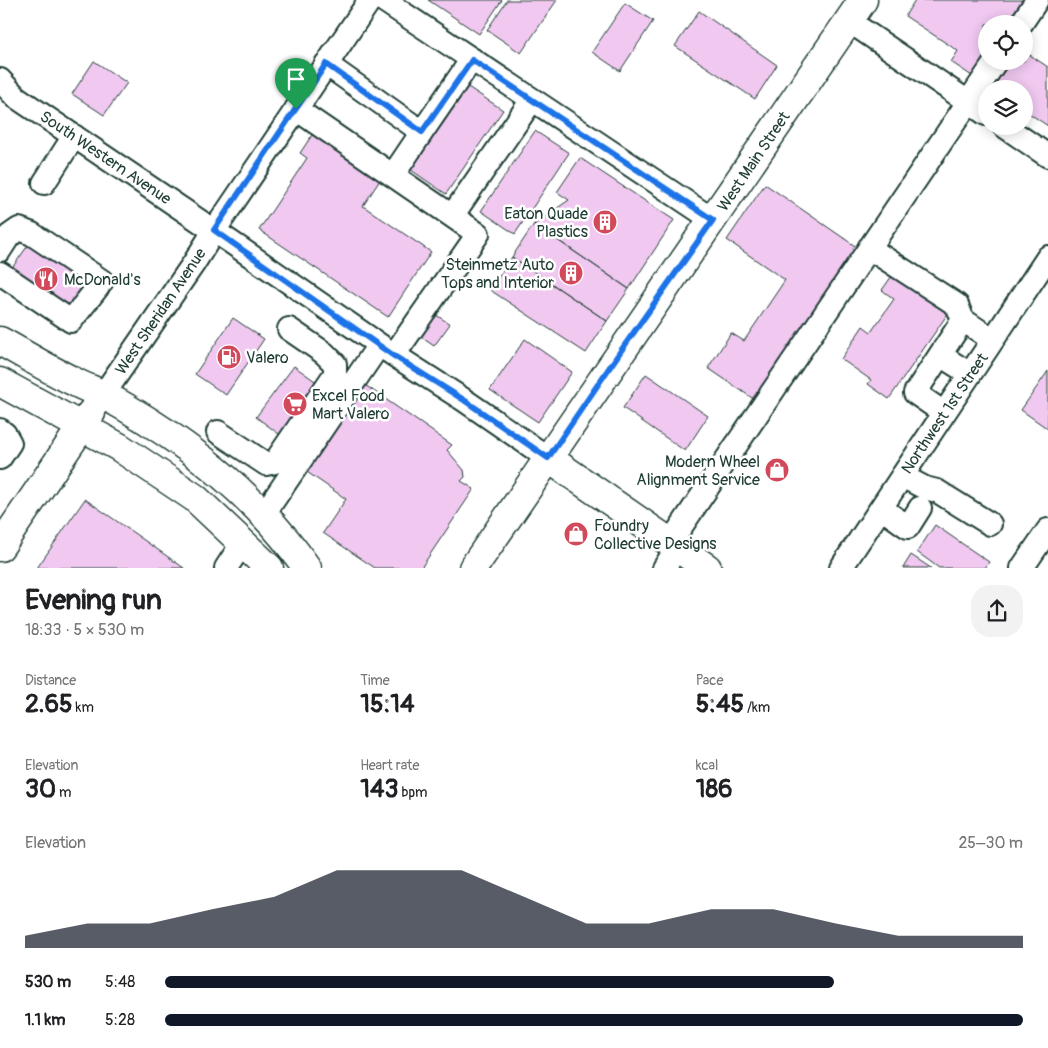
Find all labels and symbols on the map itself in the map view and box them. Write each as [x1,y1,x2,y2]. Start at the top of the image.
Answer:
pin [275,58,317,109]
street label: South Western Avenue [36,107,175,209]
street label: West Main Street [713,107,795,215]
place label: Eaton Quade Plastics [504,204,588,242]
building icon: Eaton Quade Plastics [592,209,618,235]
street label: West Sheridan Avenue [111,244,211,379]
place label: Steinmetz Auto Tops and Interior [441,255,554,293]
building icon: Steinmetz Auto Tops and Interior [558,260,584,286]
restaurant icon: McDonald's [33,266,59,292]
place label: McDonald's [64,270,141,290]
fuel station icon: Valero [216,344,242,370]
place label: Valero [246,348,289,368]
street label: Northwest 1st Street [897,349,993,478]
place label: Excel Food Mart Valero [312,386,390,424]
supermarket icon: Excel Food Mart Valero [282,391,308,417]
place label: Modern Wheel Alignment Service [636,452,760,490]
shop icon: Modern Wheel Alignment Service [764,457,790,483]
place label: Foundry Collective Designs [594,516,716,554]
shop icon: Foundry Collective Designs [563,521,589,547]

